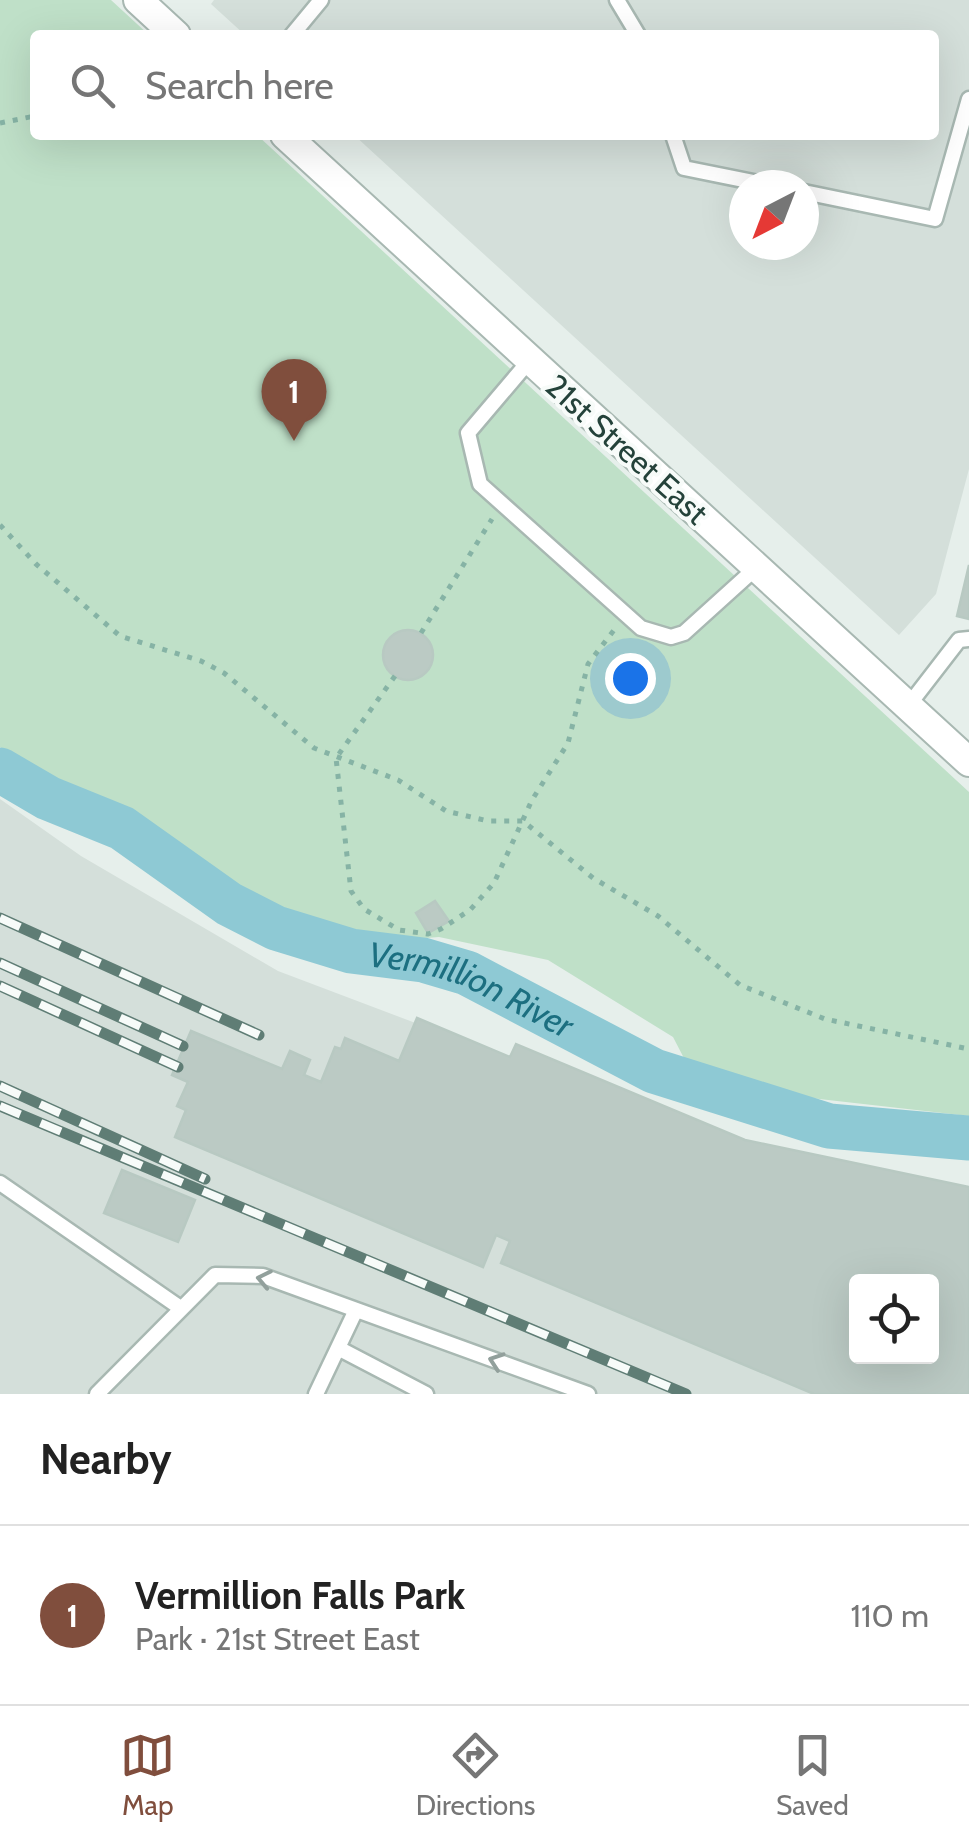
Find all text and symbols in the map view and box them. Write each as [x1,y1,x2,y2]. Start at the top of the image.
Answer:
search box [30,30,939,140]
icon: search [65,58,120,113]
text: Search here [145,62,334,109]
north arrow [729,170,819,260]
pin: 1 [262,358,326,441]
street label: 21st Street East [538,366,716,532]
your location [605,653,656,704]
water label: Vermillion River [366,932,582,1047]
one-way arrow [256,1270,273,1291]
map controls [849,1274,939,1364]
button: locate [849,1274,939,1364]
one-way arrow [489,1353,506,1373]
text: Nearby [40,1433,172,1485]
text: Vermillion Falls Park [135,1572,465,1619]
text: 1 [67,1596,78,1635]
text: 110 m [851,1596,929,1635]
text: Park · 21st Street East [135,1619,420,1658]
tab: Map [120,1728,175,1822]
tab: Directions [416,1728,535,1822]
tab: Saved [776,1728,849,1822]

